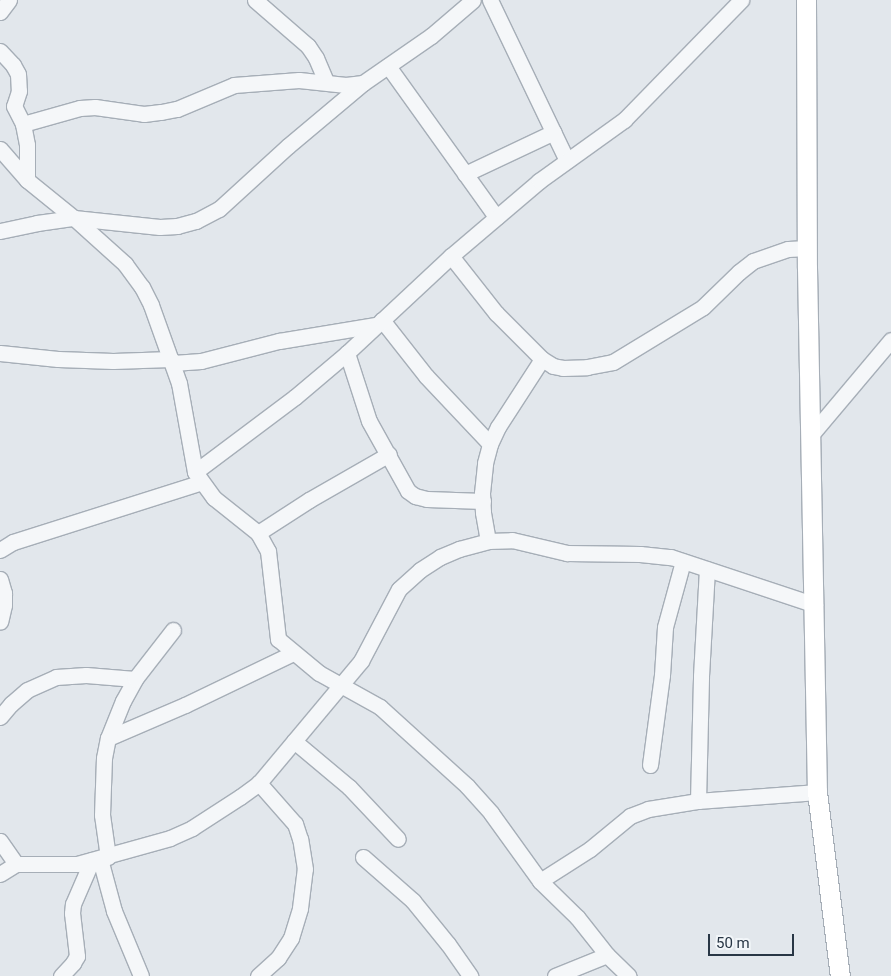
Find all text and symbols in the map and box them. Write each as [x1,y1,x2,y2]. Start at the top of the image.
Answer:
scale bar [711,924,797,956]
text: 50 m [716,934,750,952]

